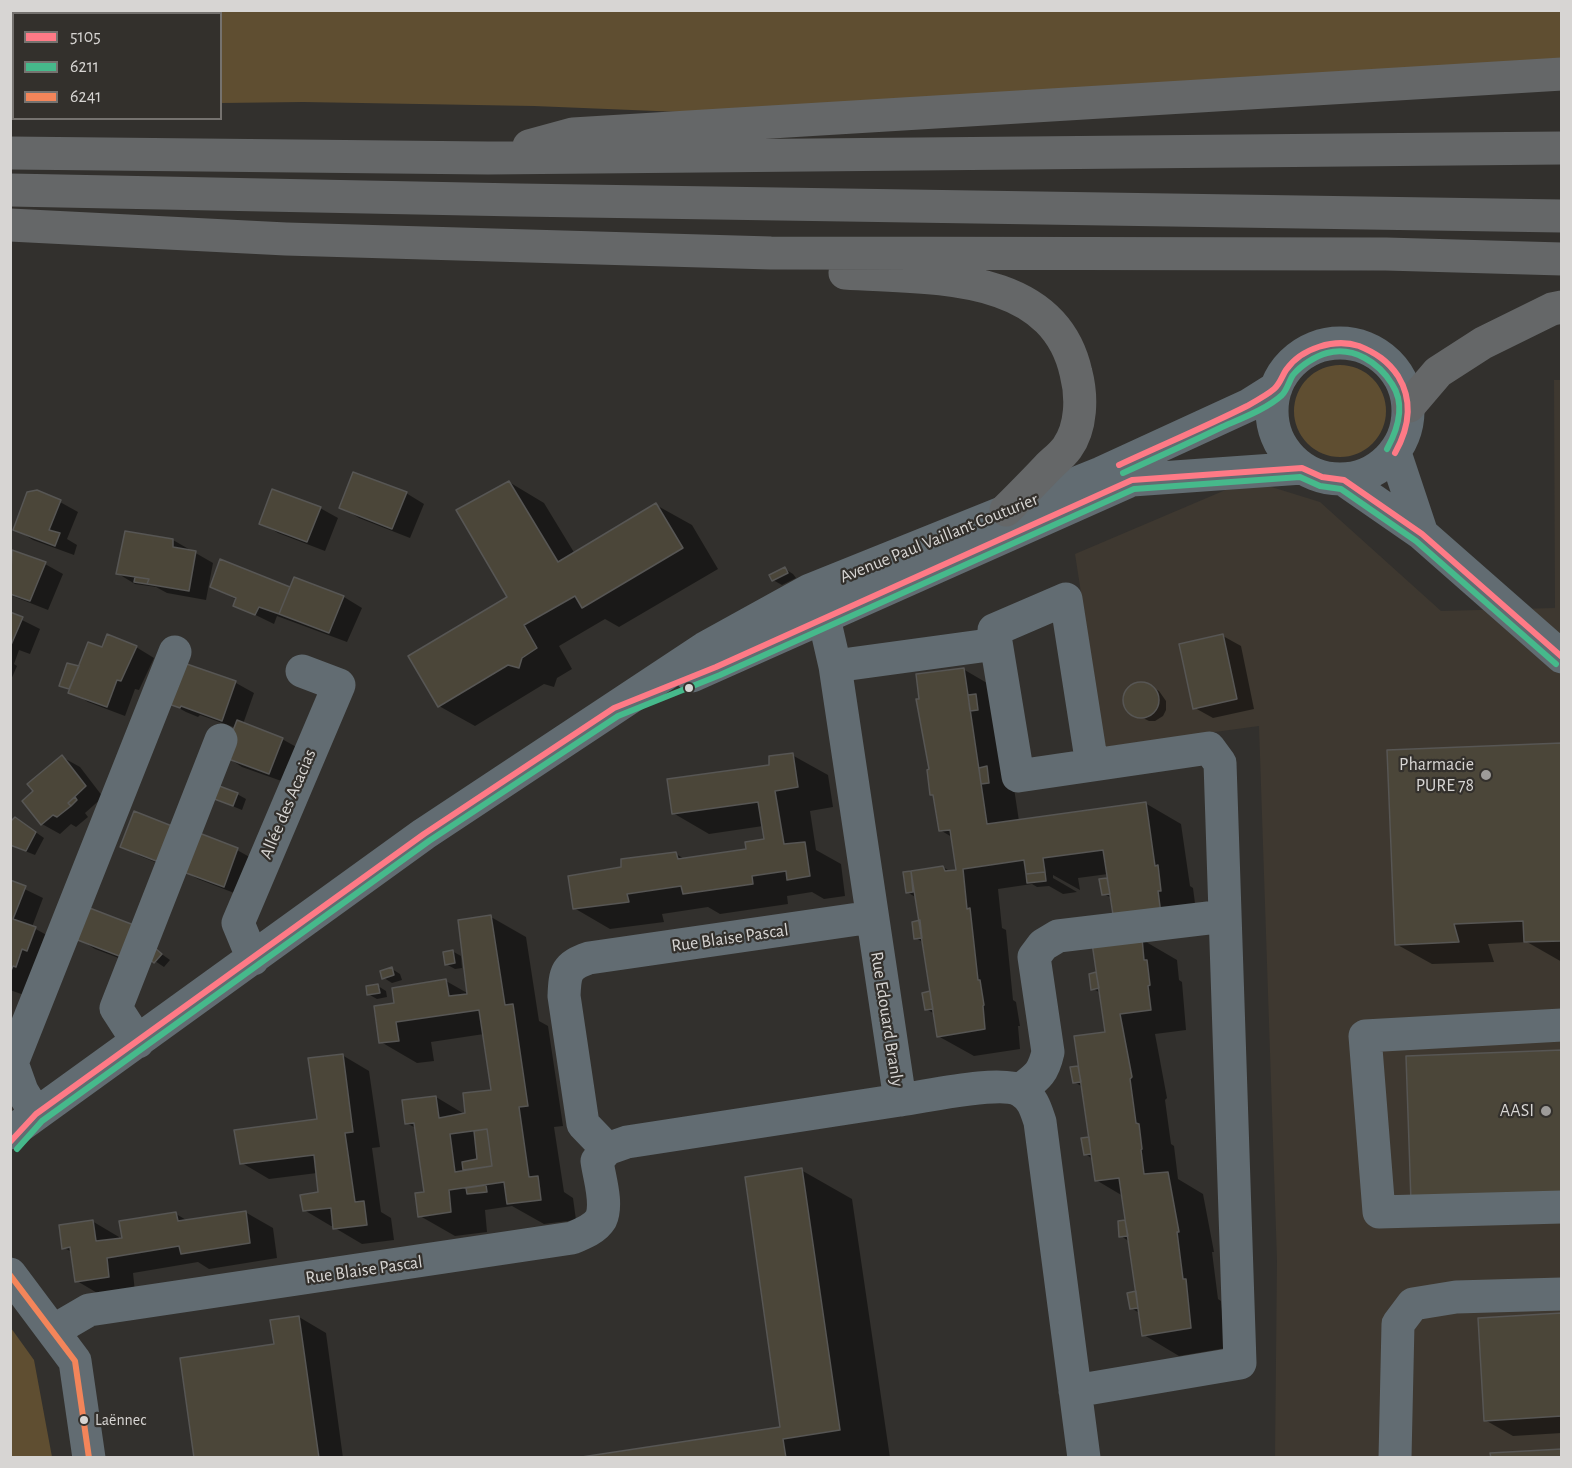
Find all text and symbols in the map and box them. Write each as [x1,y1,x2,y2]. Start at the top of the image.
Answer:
legend [12,12,222,120]
text: 5105 [70,28,101,46]
text: 6211 [70,58,99,76]
text: 6241 [70,88,102,106]
street label: Avenue Paul Vaillant Couturier [837,488,1041,588]
unlabelled marker [683,682,695,694]
street label: Allée des Acacias [255,746,321,862]
place label: Pharmacie PURE 78 [1399,754,1474,796]
marker: Pharmacie PURE 78 [1479,768,1493,782]
street label: Rue Blaise Pascal [670,919,790,957]
street label: Rue Edouard Branly [866,950,908,1088]
place label: AASI [1500,1100,1534,1122]
marker: AASI [1539,1104,1553,1118]
street label: Rue Blaise Pascal [304,1251,424,1289]
place label: Laënnec [95,1410,146,1430]
marker: Laënnec [78,1414,90,1426]

